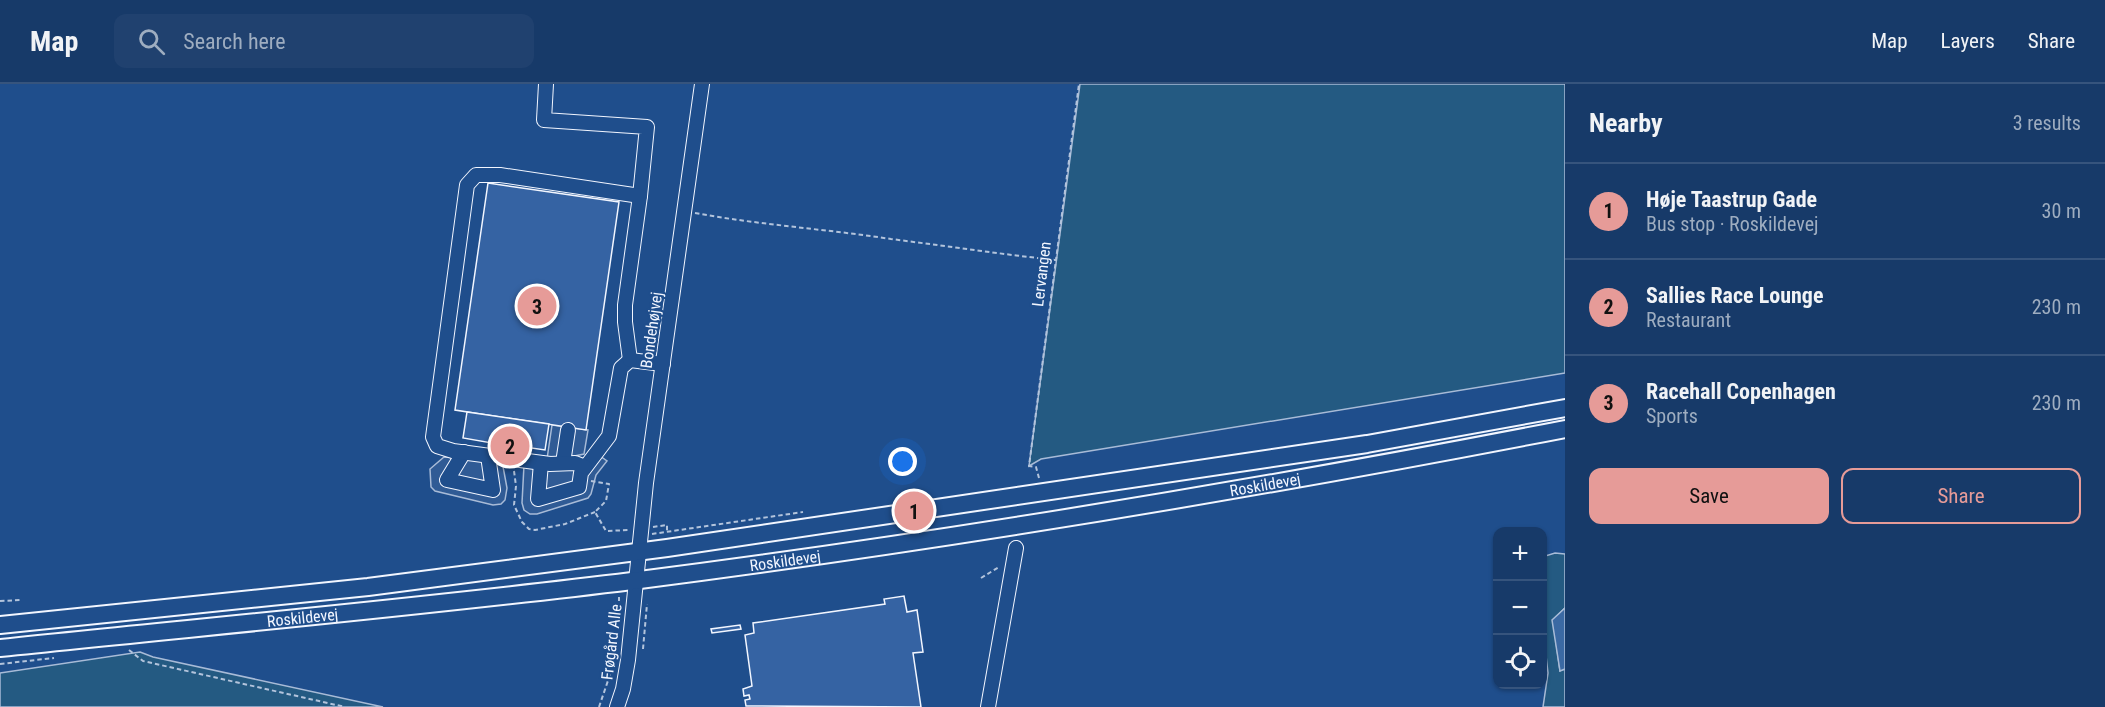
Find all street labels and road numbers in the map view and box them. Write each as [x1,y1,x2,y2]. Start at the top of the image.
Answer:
street label: Lervangen [1028,240,1055,308]
street label: Bondehøjvej [637,291,666,370]
street label: Roskildevej [1228,469,1302,500]
street label: Roskildevej [748,546,822,575]
street label: Frøgård Alle [597,603,626,681]
street label: Roskildevej [266,605,339,631]

